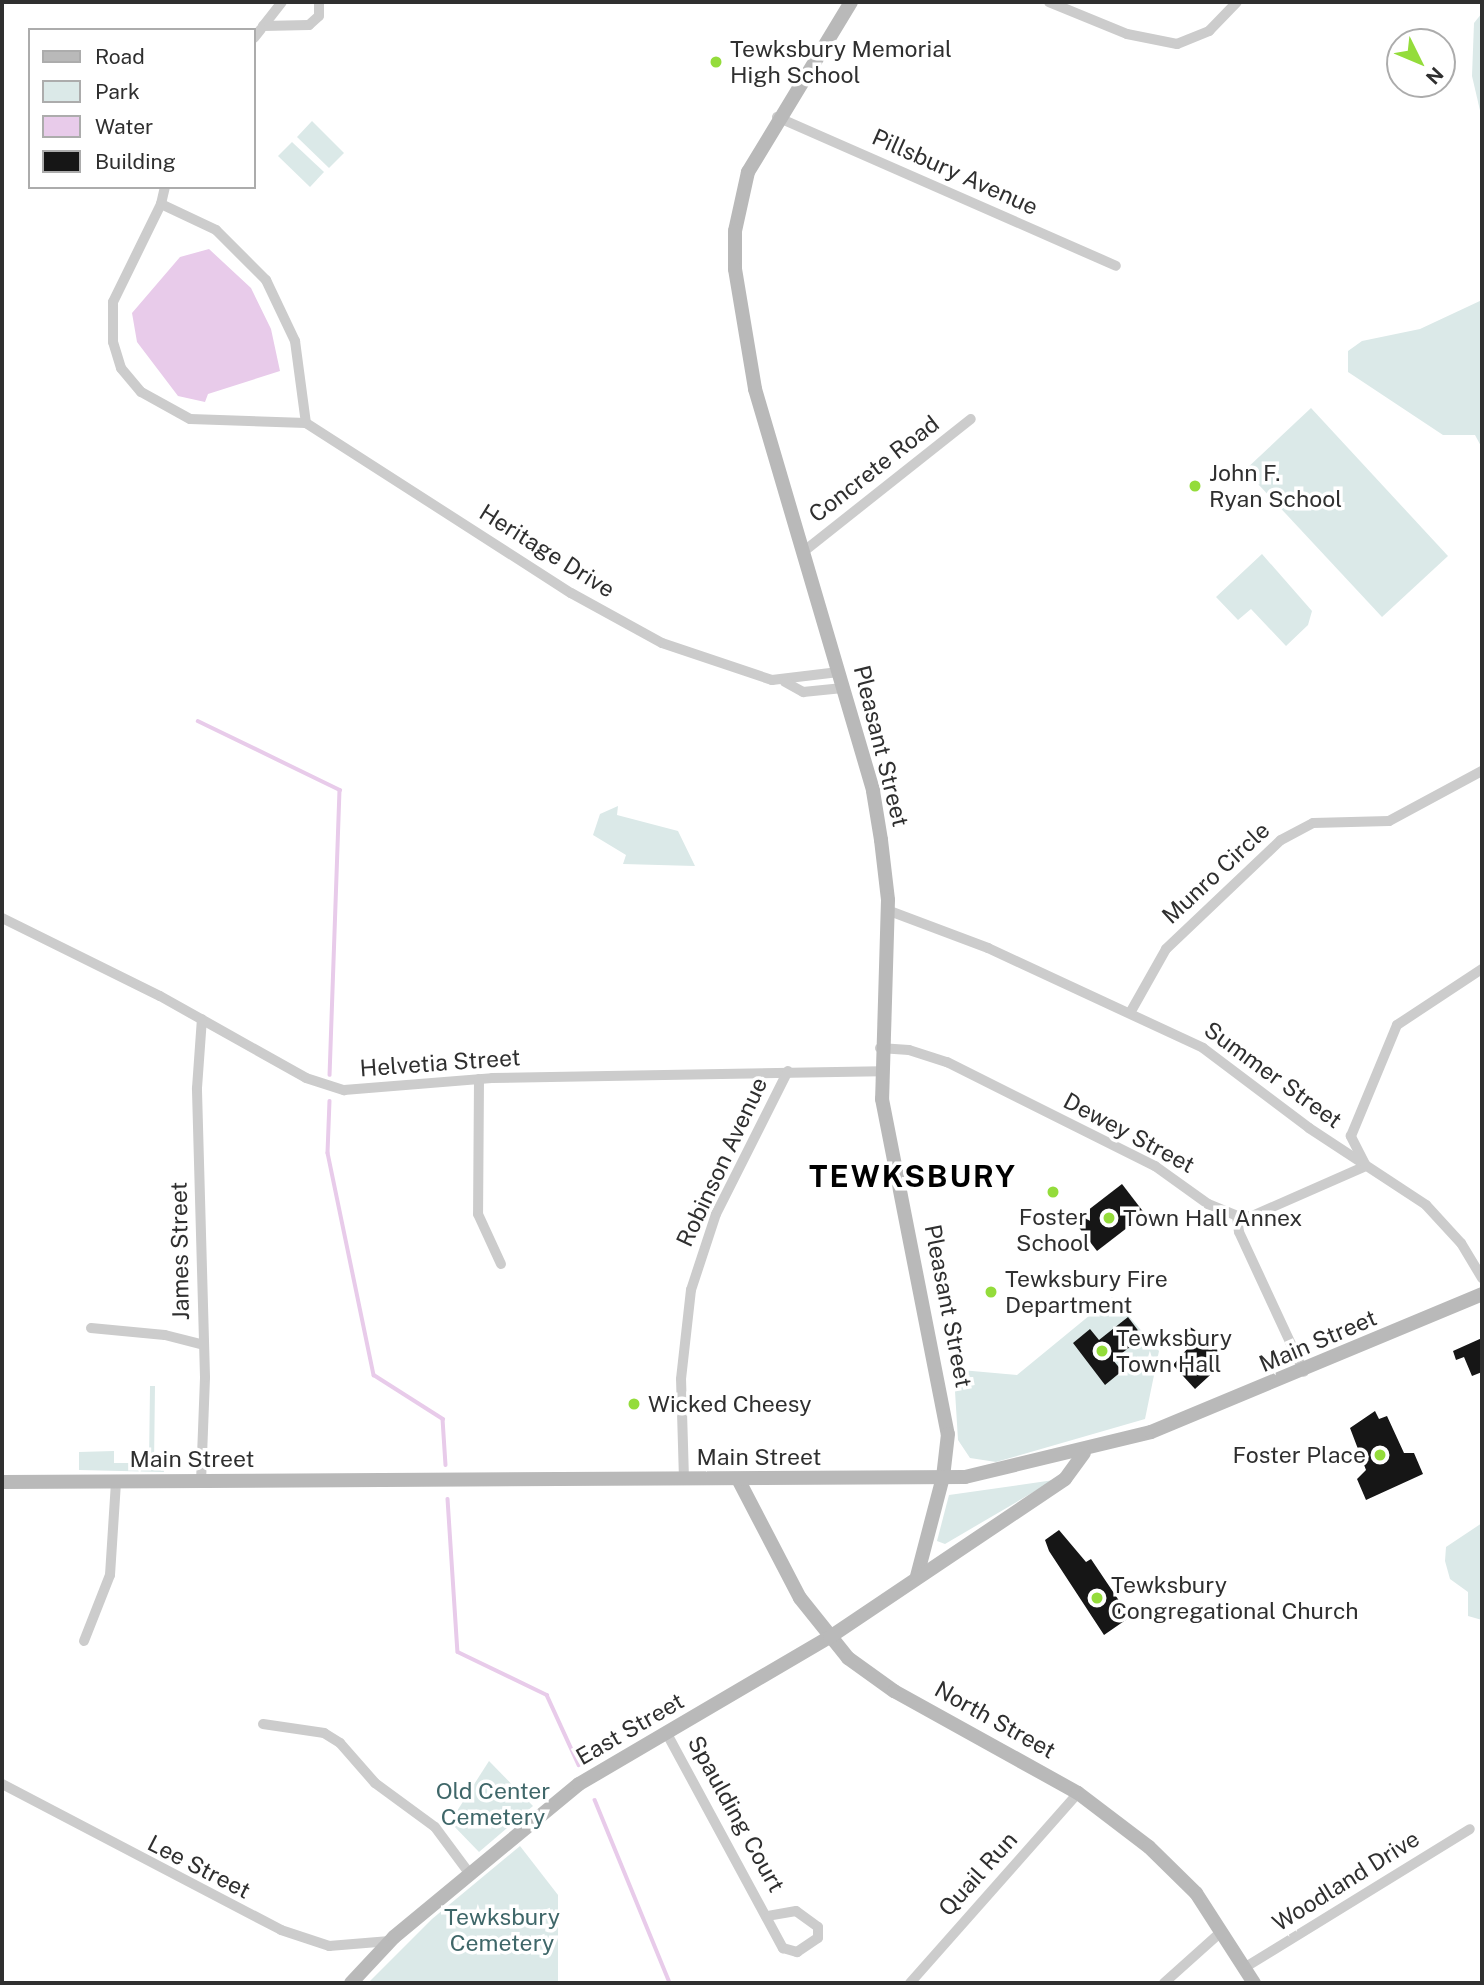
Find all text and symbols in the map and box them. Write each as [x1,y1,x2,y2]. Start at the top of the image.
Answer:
legend [28,28,256,189]
north arrow [1386,28,1456,98]
place label: Tewksbury Memorial High School [730,35,952,89]
text: Road [95,44,145,69]
marker: Tewksbury Memorial High School [708,54,724,70]
text: N [1422,63,1448,89]
text: Park [95,79,140,104]
text: Water [95,114,153,139]
street label: Pillsbury Avenue [868,123,1042,221]
text: Building [95,149,176,174]
street label: Concrete Road [803,410,945,528]
place label: John F. Ryan School [1209,459,1342,513]
marker: John F. Ryan School [1187,478,1203,494]
street label: Heritage Drive [474,498,620,604]
street label: Pleasant Street [848,662,914,830]
street label: Munro Circle [1157,816,1275,930]
street label: Summer Street [1199,1016,1347,1134]
street label: Helvetia Street [359,1044,521,1082]
street label: Robinson Avenue [671,1073,773,1251]
street label: Dewey Street [1059,1087,1199,1179]
district label: TEWKSBURY [810,1158,1016,1194]
street label: James Street [165,1181,195,1321]
marker: Foster School [1045,1184,1061,1200]
place label: Foster School [1016,1203,1090,1257]
place label: Town Hall Annex [1123,1204,1302,1232]
marker: Town Hall Annex [1101,1210,1117,1226]
street label: Pleasant Street [919,1222,977,1390]
place label: Tewksbury Fire Department [1005,1265,1168,1319]
marker: Tewksbury Fire Department [983,1284,999,1300]
street label: Main Street [1255,1304,1381,1378]
place label: Tewksbury Town Hall [1116,1324,1232,1378]
marker: Tewksbury Town Hall [1094,1343,1110,1359]
place label: Wicked Cheesy [648,1390,812,1418]
marker: Wicked Cheesy [626,1396,642,1412]
place label: Foster Place [1232,1441,1366,1469]
street label: Main Street [697,1443,821,1471]
street label: Main Street [130,1445,254,1473]
marker: Foster Place [1372,1447,1388,1463]
place label: Tewksbury Congregational Church [1111,1571,1359,1625]
marker: Tewksbury Congregational Church [1089,1590,1105,1606]
street label: North Street [930,1675,1060,1765]
street label: East Street [571,1687,689,1771]
street label: Spaulding Court [682,1731,790,1897]
park label: Old Center Cemetery [436,1777,550,1831]
street label: Woodland Drive [1267,1825,1425,1937]
street label: Quail Run [933,1826,1023,1922]
street label: Lee Street [143,1829,255,1905]
park label: Tewksbury Cemetery [444,1903,560,1957]

